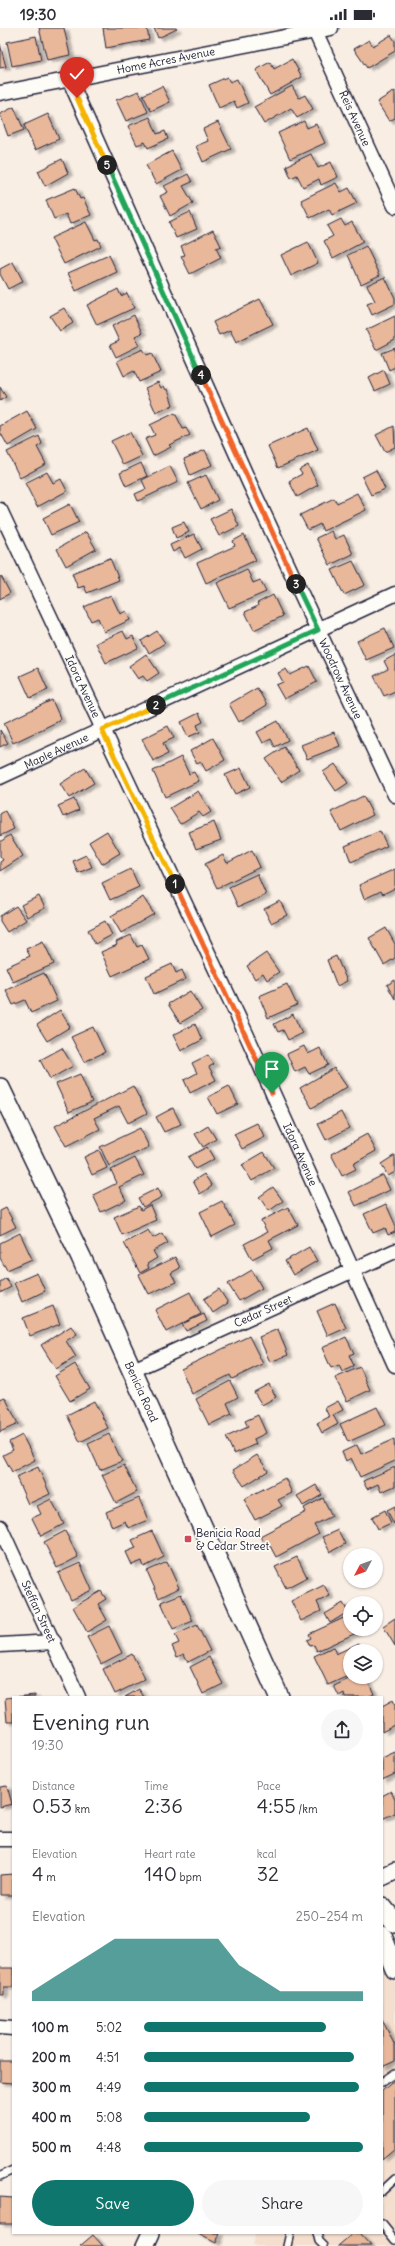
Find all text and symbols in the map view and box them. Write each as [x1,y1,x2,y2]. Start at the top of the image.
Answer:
text: 19:30 [20,5,56,24]
street label: Home Acres Avenue [116,44,216,77]
pin [60,57,94,98]
icon: check [66,63,88,85]
street label: Reis Avenue [336,88,374,148]
pin: 5 [97,155,117,175]
text: 5 [104,158,110,172]
pin: 4 [191,365,211,385]
text: 4 [198,368,204,382]
pin: 3 [286,574,306,594]
text: 3 [293,577,299,591]
street label: Woodrow Avenue [316,636,365,721]
street label: Idora Avenue [62,653,104,720]
pin: 2 [146,695,166,715]
text: 2 [153,698,159,712]
street label: Maple Avenue [22,730,91,772]
pin: 1 [165,874,185,894]
text: 1 [173,877,177,891]
pin [255,1052,289,1093]
icon: arrive [261,1058,283,1080]
street label: Idora Avenue [280,1121,321,1188]
street label: Cedar Street [232,1292,294,1330]
street label: Benicia Road [122,1359,161,1425]
place label: Benicia Road & Cedar Street [196,1526,269,1553]
marker: Benicia Road & Cedar Street [183,1534,193,1544]
north arrow [343,1548,383,1588]
map controls [343,1548,383,1684]
street label: Steffan Street [18,1578,59,1645]
button: locate [343,1596,383,1636]
button: layers [343,1644,383,1684]
text: Evening run [32,1708,150,1736]
button: share [321,1709,363,1751]
text: 19:30 [32,1737,64,1754]
text: Distance [32,1779,75,1793]
text: Time [144,1779,168,1793]
text: Pace [257,1779,281,1793]
text: 0.53 [32,1793,72,1818]
text: 2:36 [144,1793,183,1818]
text: 4:55 [257,1793,296,1818]
text: km [72,1802,90,1816]
text: /km [296,1802,318,1816]
text: Elevation [32,1847,77,1861]
text: Heart rate [144,1847,195,1861]
text: kcal [257,1847,276,1861]
text: 4 [32,1861,44,1886]
text: 140 [144,1861,177,1886]
text: 32 [257,1861,279,1886]
text: m [44,1870,56,1884]
text: bpm [177,1870,202,1884]
text: Elevation [32,1908,85,1925]
text: 250–254 m [296,1908,363,1925]
text: 100 m [32,2019,69,2036]
text: 5:02 [96,2019,122,2036]
text: 200 m [32,2049,71,2066]
text: 4:51 [96,2049,119,2066]
text: 300 m [32,2079,71,2096]
text: 4:49 [96,2079,121,2096]
text: 400 m [32,2109,71,2126]
text: 5:08 [96,2109,122,2126]
text: 500 m [32,2139,71,2156]
text: 4:48 [96,2139,121,2156]
button: Save [32,2180,194,2226]
button: Share [202,2180,363,2226]

